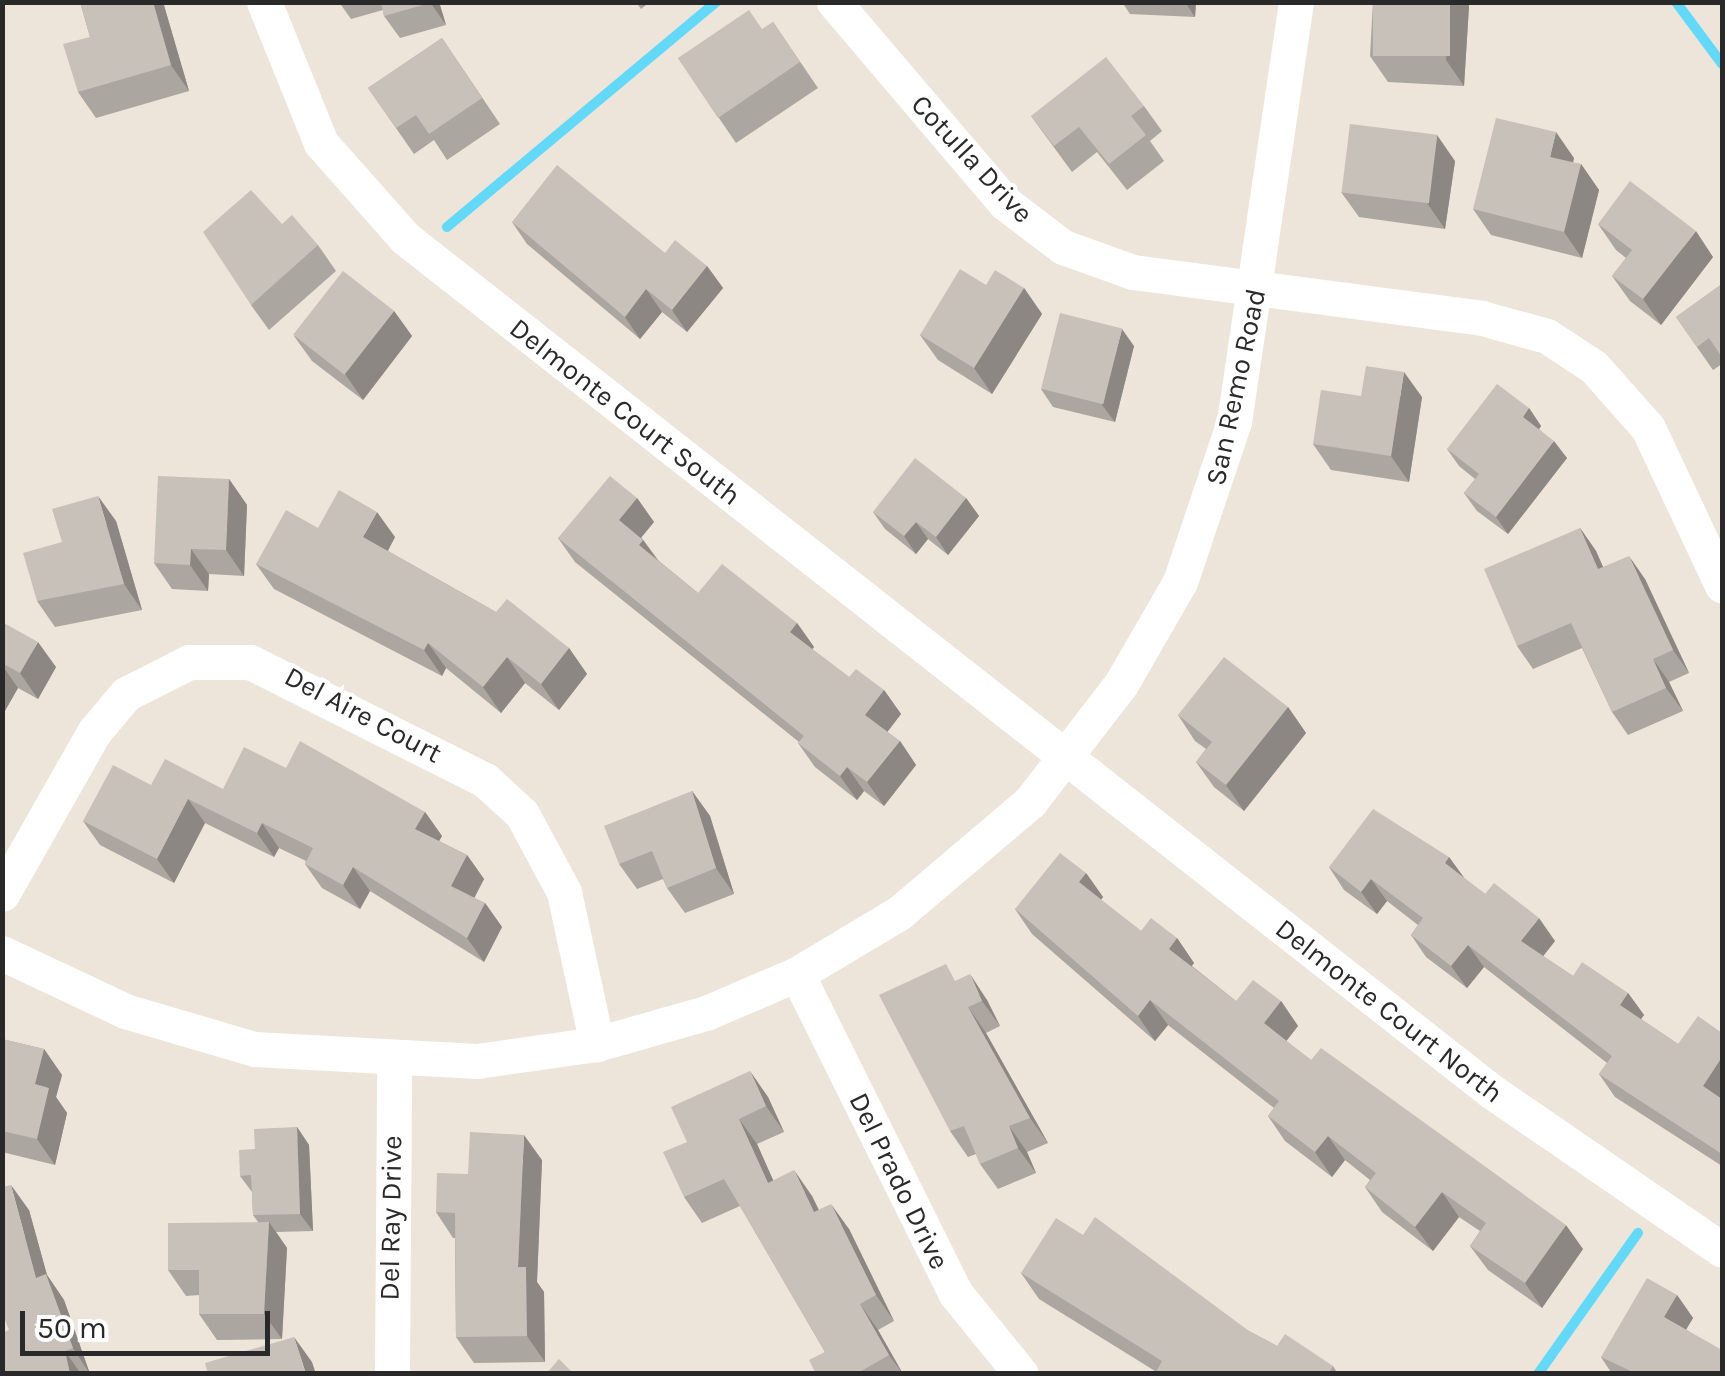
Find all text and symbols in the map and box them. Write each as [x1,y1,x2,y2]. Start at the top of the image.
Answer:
street label: Cotulla Drive [904,88,1040,230]
street label: San Remo Road [1199,286,1273,488]
street label: Delmonte Court South [503,311,747,513]
street label: Del Aire Court [279,660,447,770]
street label: Delmonte Court North [1269,912,1509,1110]
street label: Del Prado Drive [842,1087,956,1275]
street label: Del Ray Drive [373,1135,409,1301]
scale bar [25,1291,275,1353]
text: 50 m [37,1310,107,1346]

